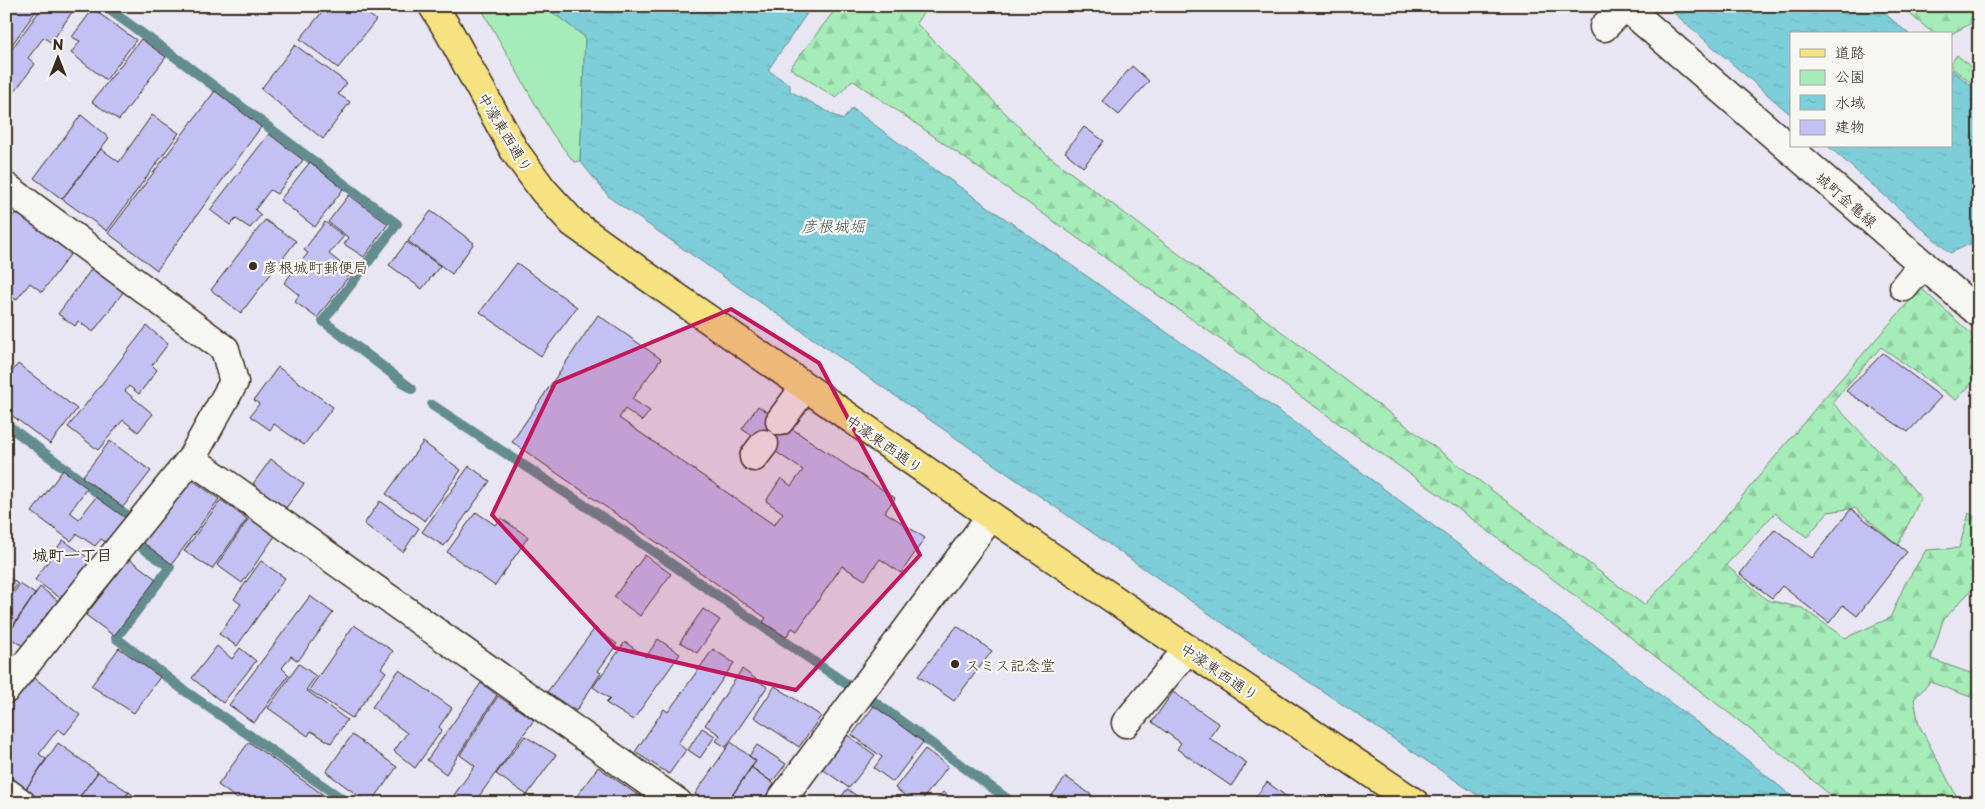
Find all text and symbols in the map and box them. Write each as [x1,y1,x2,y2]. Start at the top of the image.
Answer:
north arrow [32,32,82,82]
legend [1790,32,1952,148]
text: N [52,34,64,55]
text: 道路 [1835,40,1865,63]
text: 公園 [1835,64,1865,87]
street label: 中濠東西通り [473,87,539,177]
text: 水域 [1835,90,1865,113]
text: 建物 [1835,114,1865,137]
street label: 城町金亀線 [1811,166,1883,232]
water label: 彦根城堀 [801,213,866,237]
place label: 彦根城町郵便局 [263,255,368,278]
marker: 彦根城町郵便局 [247,260,259,272]
street label: 中濠東西通り [842,408,928,478]
district label: 城町一丁目 [32,542,112,566]
street label: 中濠東西通り [1176,636,1264,706]
place label: スミス記念堂 [965,653,1055,676]
marker: スミス記念堂 [949,658,961,670]

